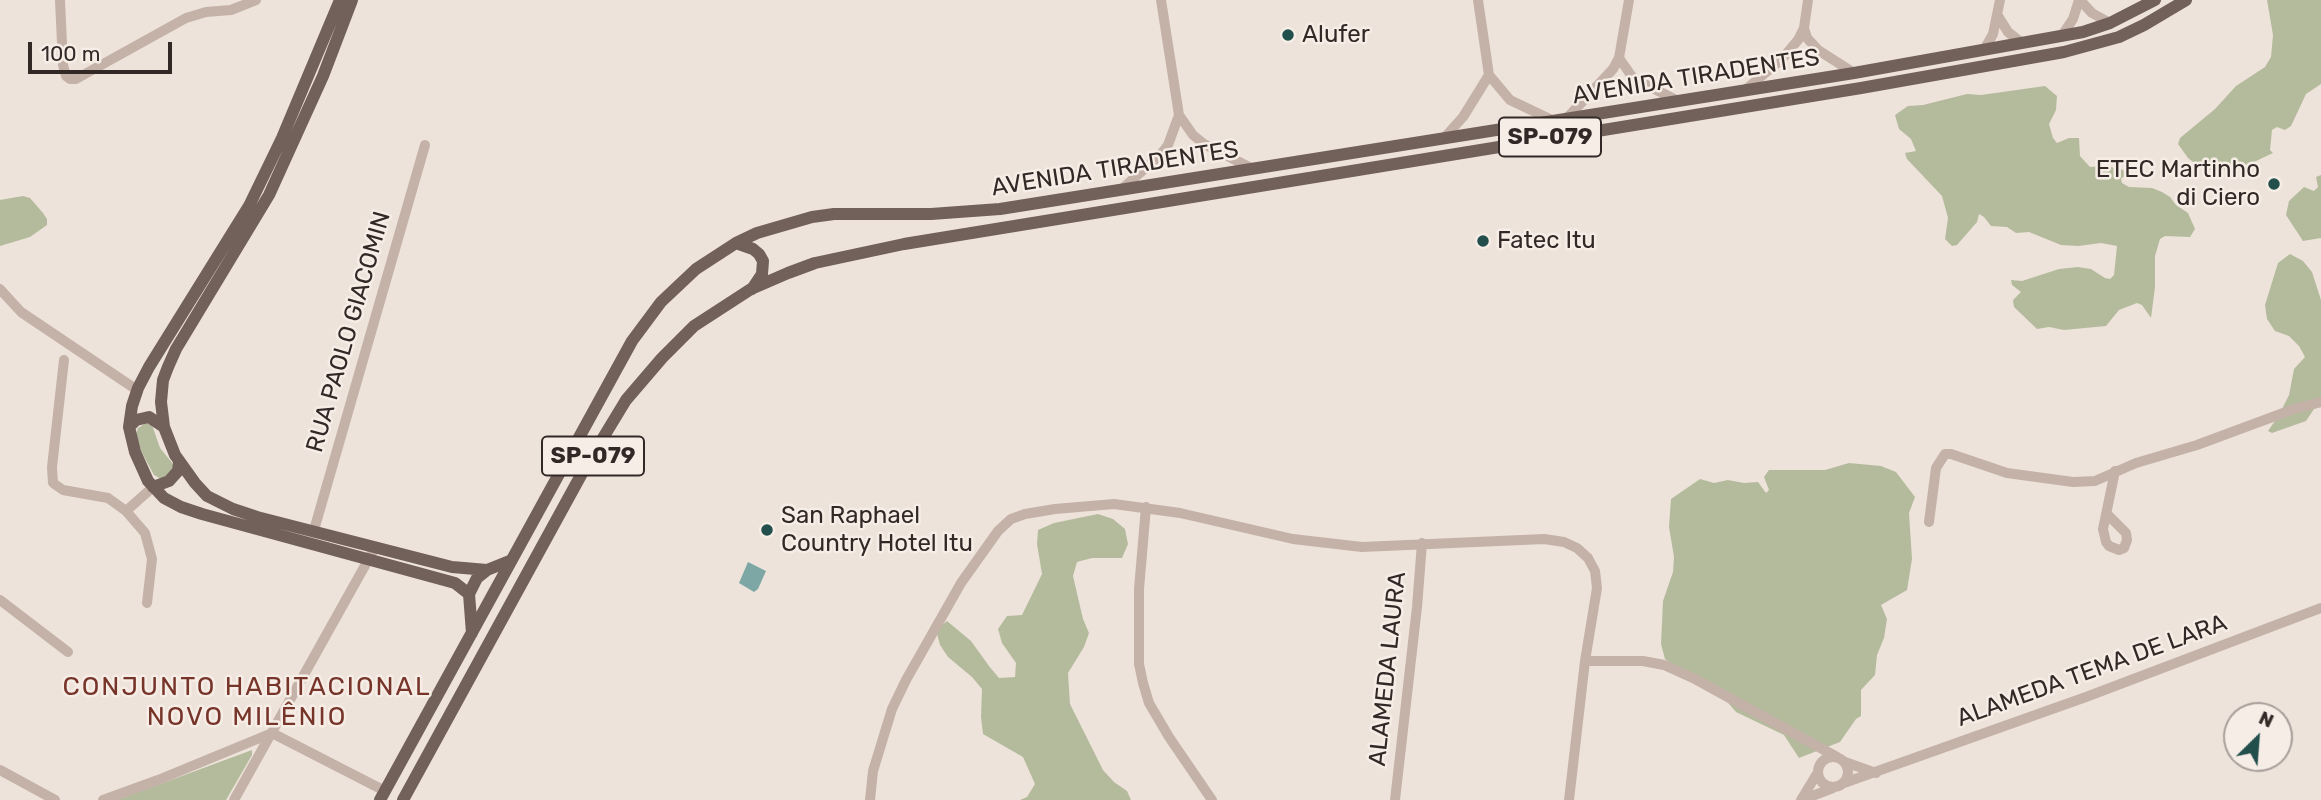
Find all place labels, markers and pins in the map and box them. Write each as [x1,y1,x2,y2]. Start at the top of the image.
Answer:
place label: Alufer [1302,21,1370,49]
marker: Alufer [1280,27,1296,43]
place label: ETEC Martinho di Ciero [2096,156,2260,212]
marker: ETEC Martinho di Ciero [2266,176,2282,192]
place label: Fatec Itu [1497,227,1596,255]
marker: Fatec Itu [1475,233,1491,249]
place label: San Raphael Country Hotel Itu [781,502,973,558]
marker: San Raphael Country Hotel Itu [759,522,775,538]

